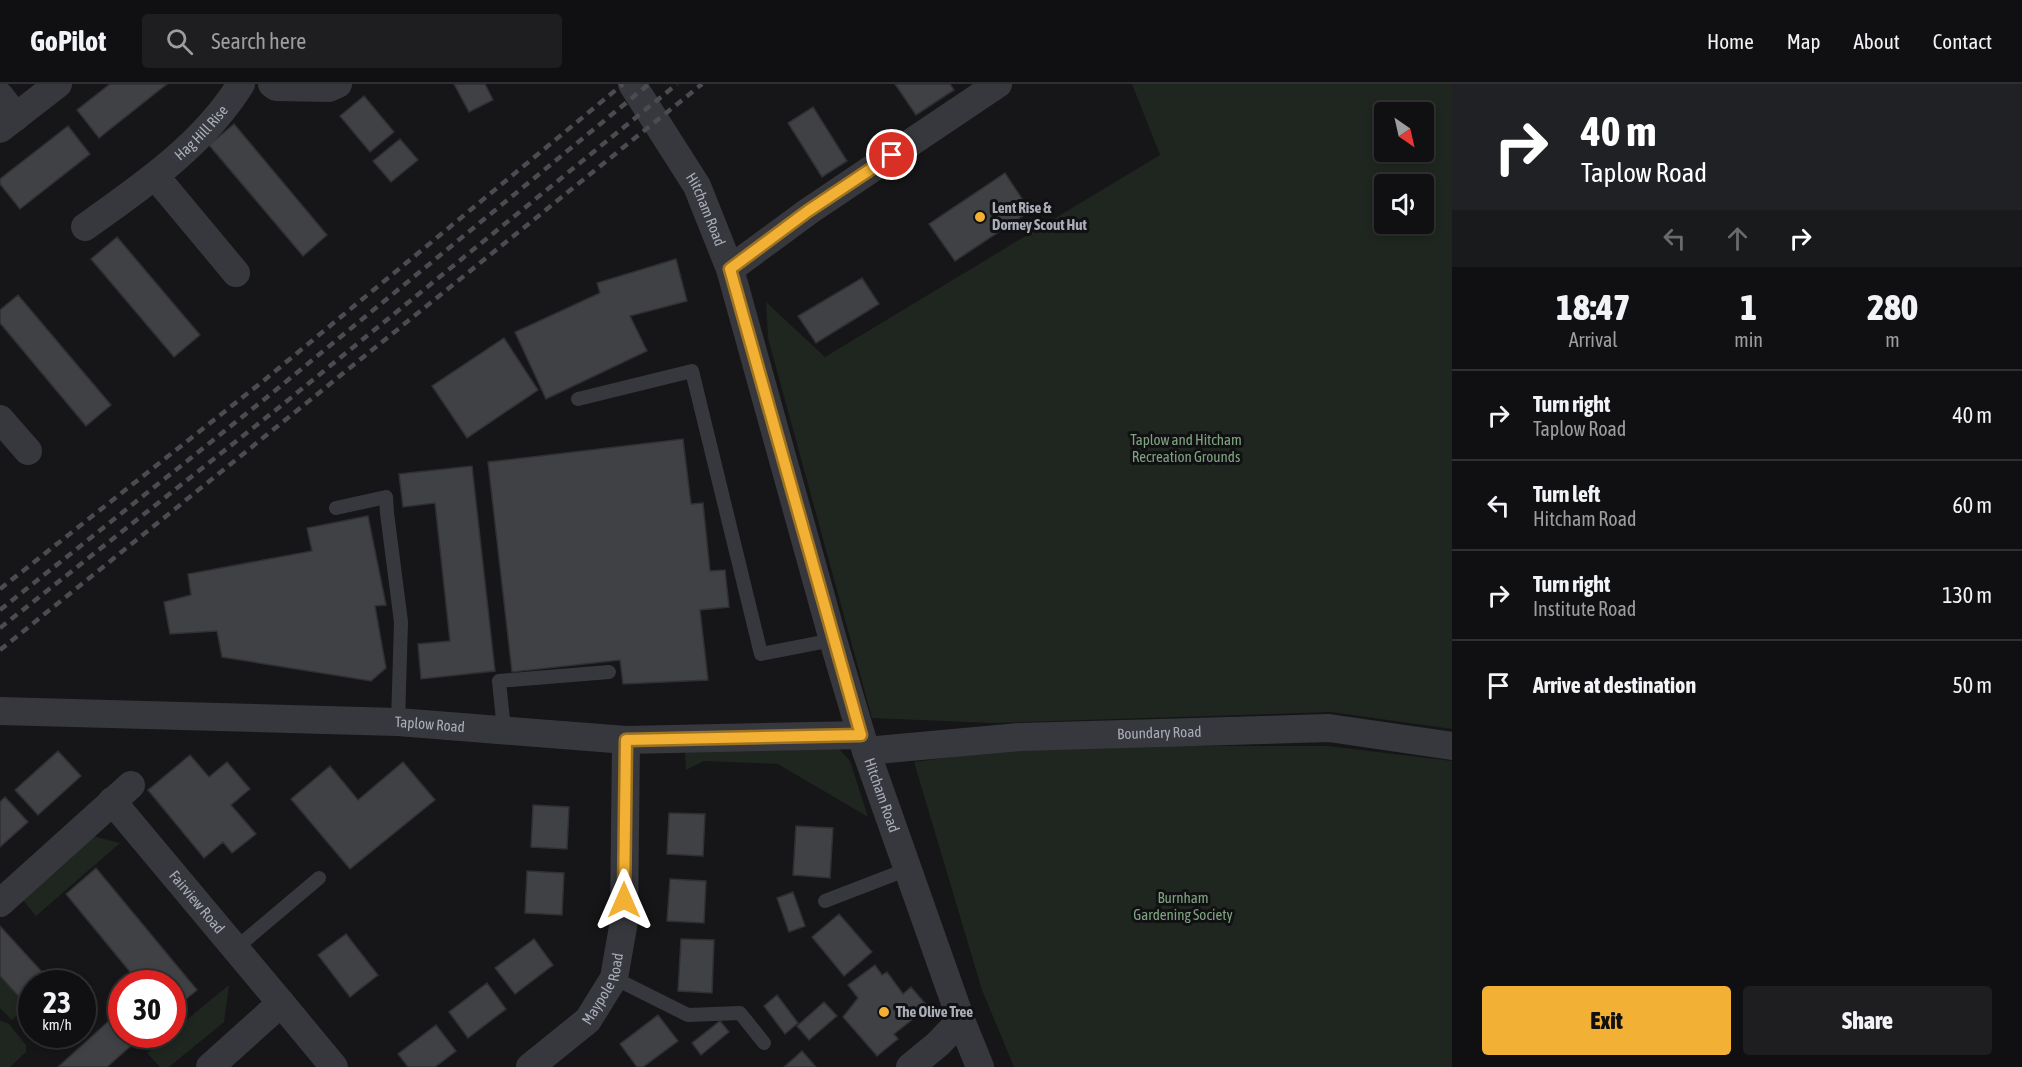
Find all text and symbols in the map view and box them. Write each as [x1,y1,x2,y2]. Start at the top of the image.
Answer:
search box [142,14,562,68]
text: GoPilot [30,25,106,57]
icon: search [163,25,196,58]
text: Search here [211,28,306,54]
text: Home [1707,29,1754,53]
text: Map [1787,29,1821,53]
text: About [1854,29,1900,53]
text: Contact [1933,29,1992,53]
street label: Hag Hill Rise [171,102,231,163]
north arrow [1374,102,1434,162]
map controls [1374,102,1434,234]
text: 40 m [1581,107,1656,155]
icon: right [1482,108,1560,186]
pin [866,129,917,180]
icon: arrive [875,138,908,171]
text: Taplow Road [1581,157,1707,188]
street label: Hitcham Road [683,170,729,248]
button: sound [1374,174,1434,234]
place label: Lent Rise & Dorney Scout Hut [992,199,1088,233]
marker: Lent Rise & Dorney Scout Hut [973,210,987,224]
icon: left [1658,222,1691,255]
icon: ahead [1721,222,1754,255]
icon: right [1784,222,1817,255]
text: 18:47 [1556,286,1630,328]
text: 1 [1740,286,1757,328]
text: 280 [1867,286,1918,328]
text: Arrival [1569,328,1618,351]
text: min [1734,328,1763,351]
text: m [1885,328,1900,351]
text: Turn right [1533,391,1610,417]
icon: right [1482,399,1515,432]
text: 40 m [1952,402,1992,428]
text: Taplow Road [1533,417,1626,440]
park label: Taplow and Hitcham Recreation Grounds [1130,431,1242,465]
text: Turn left [1533,481,1600,507]
icon: left [1482,489,1515,522]
text: 60 m [1952,492,1992,518]
text: Hitcham Road [1533,507,1637,530]
text: Turn right [1533,571,1610,597]
icon: right [1482,579,1515,612]
text: 130 m [1942,582,1992,608]
text: Institute Road [1533,597,1636,620]
icon: arrive [1482,669,1515,702]
text: Arrive at destination [1533,672,1696,698]
text: 50 m [1952,672,1992,698]
street label: Taplow Road [395,713,465,735]
street label: Boundary Road [1117,723,1202,742]
street label: Hitcham Road [861,756,903,835]
street label: Fairview Road [166,867,228,937]
position arrow [592,868,656,932]
park label: Burnham Gardening Society [1133,889,1233,923]
street label: Maypole Road [578,951,626,1028]
speed limit sign: 30 [108,970,186,1048]
text: 23 [43,985,71,1019]
button: Exit [1482,986,1731,1055]
button: Share [1743,986,1992,1055]
place label: The Olive Tree [896,1003,973,1020]
marker: The Olive Tree [877,1005,891,1019]
text: km/h [42,1016,72,1033]

